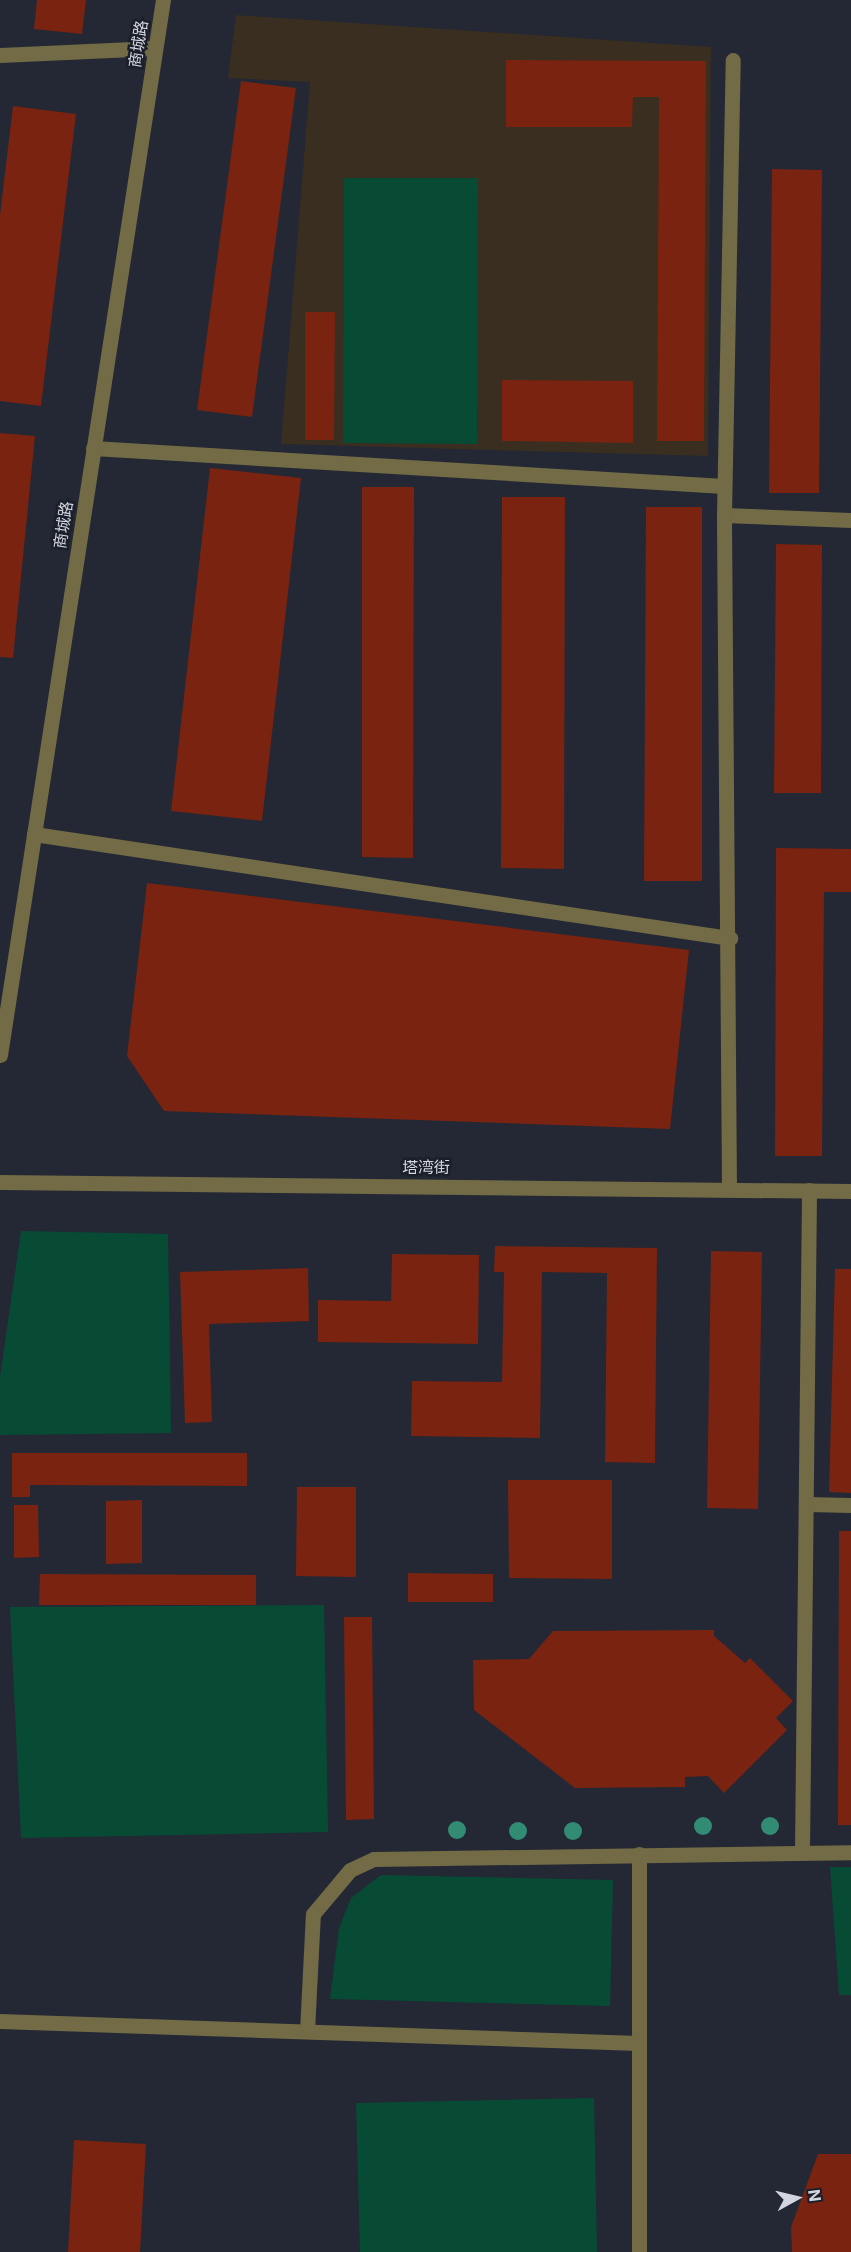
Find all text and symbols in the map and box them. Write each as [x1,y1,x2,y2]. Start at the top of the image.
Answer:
street label: 商城路 [125,19,151,69]
street label: 商城路 [50,500,76,550]
street label: 塔湾街 [402,1157,450,1177]
north arrow [767,2168,827,2228]
text: N [804,2188,826,2203]

